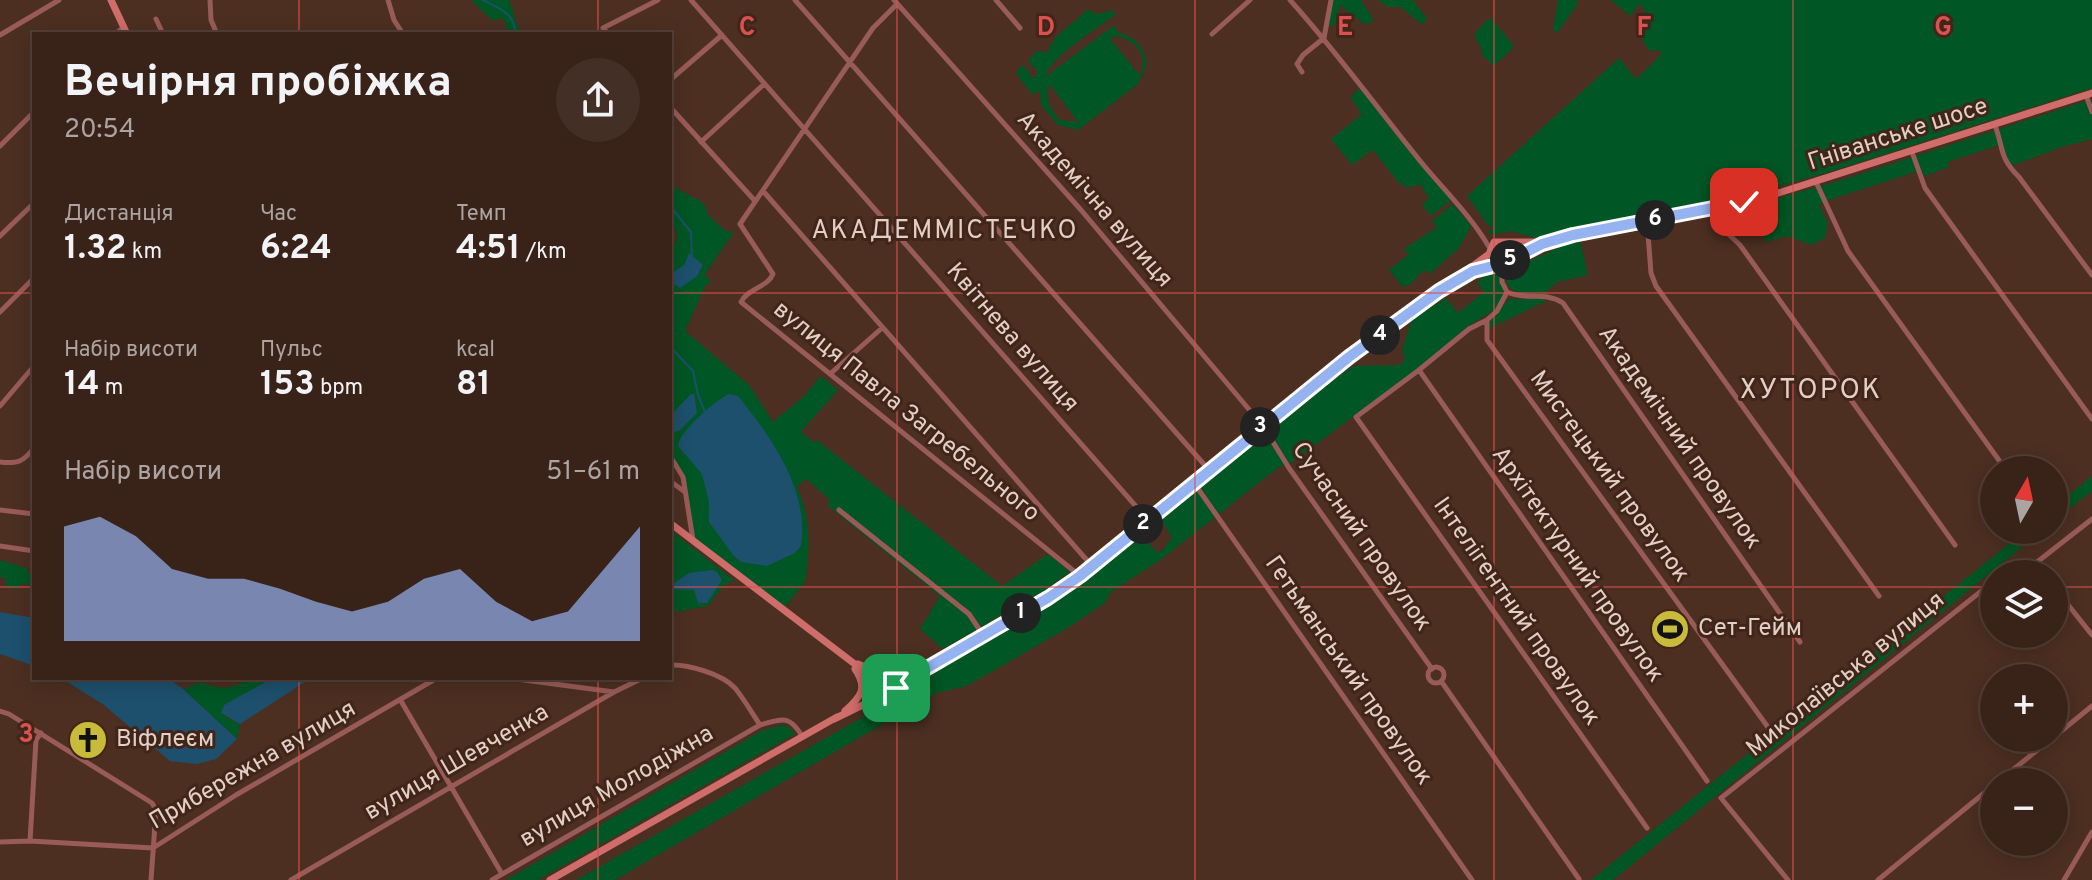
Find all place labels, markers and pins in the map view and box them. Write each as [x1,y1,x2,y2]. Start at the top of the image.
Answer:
pin [1710,168,1778,236]
pin: 6 [1635,200,1675,240]
pin: 5 [1490,240,1530,280]
pin: 4 [1360,315,1400,355]
pin: 3 [1240,407,1280,447]
pin: 2 [1123,504,1163,544]
pin: 1 [1001,593,1041,633]
sports icon: Сет-Гейм [1649,608,1691,650]
place label: Сет-Гейм [1698,614,1802,644]
pin [862,654,930,722]
church icon: Віфлеєм [67,719,109,761]
place label: Віфлеєм [116,725,214,755]

